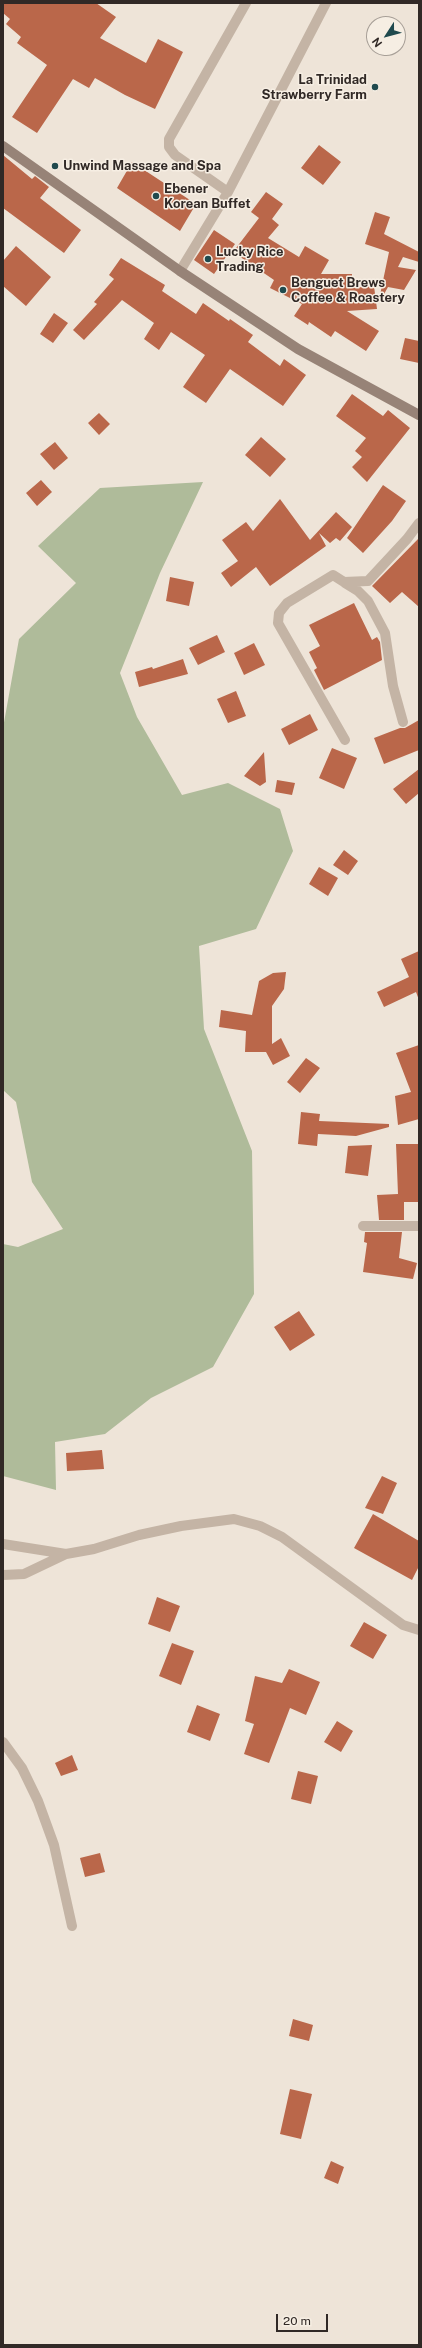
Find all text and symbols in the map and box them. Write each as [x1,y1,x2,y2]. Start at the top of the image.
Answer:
north arrow [366,16,406,56]
text: N [370,35,384,49]
place label: La Trinidad Strawberry Farm [261,72,367,103]
marker: La Trinidad Strawberry Farm [370,82,380,92]
place label: Unwind Massage and Spa [63,158,221,174]
marker: Unwind Massage and Spa [50,161,60,171]
place label: Ebener Korean Buffet [164,181,251,212]
marker: Ebener Korean Buffet [151,191,161,201]
place label: Lucky Rice Trading [216,244,283,275]
marker: Lucky Rice Trading [203,254,213,264]
place label: Benguet Brews Coffee & Roastery [291,275,405,306]
marker: Benguet Brews Coffee & Roastery [278,285,288,295]
scale bar [278,2306,330,2332]
text: 20 m [283,2314,311,2328]

